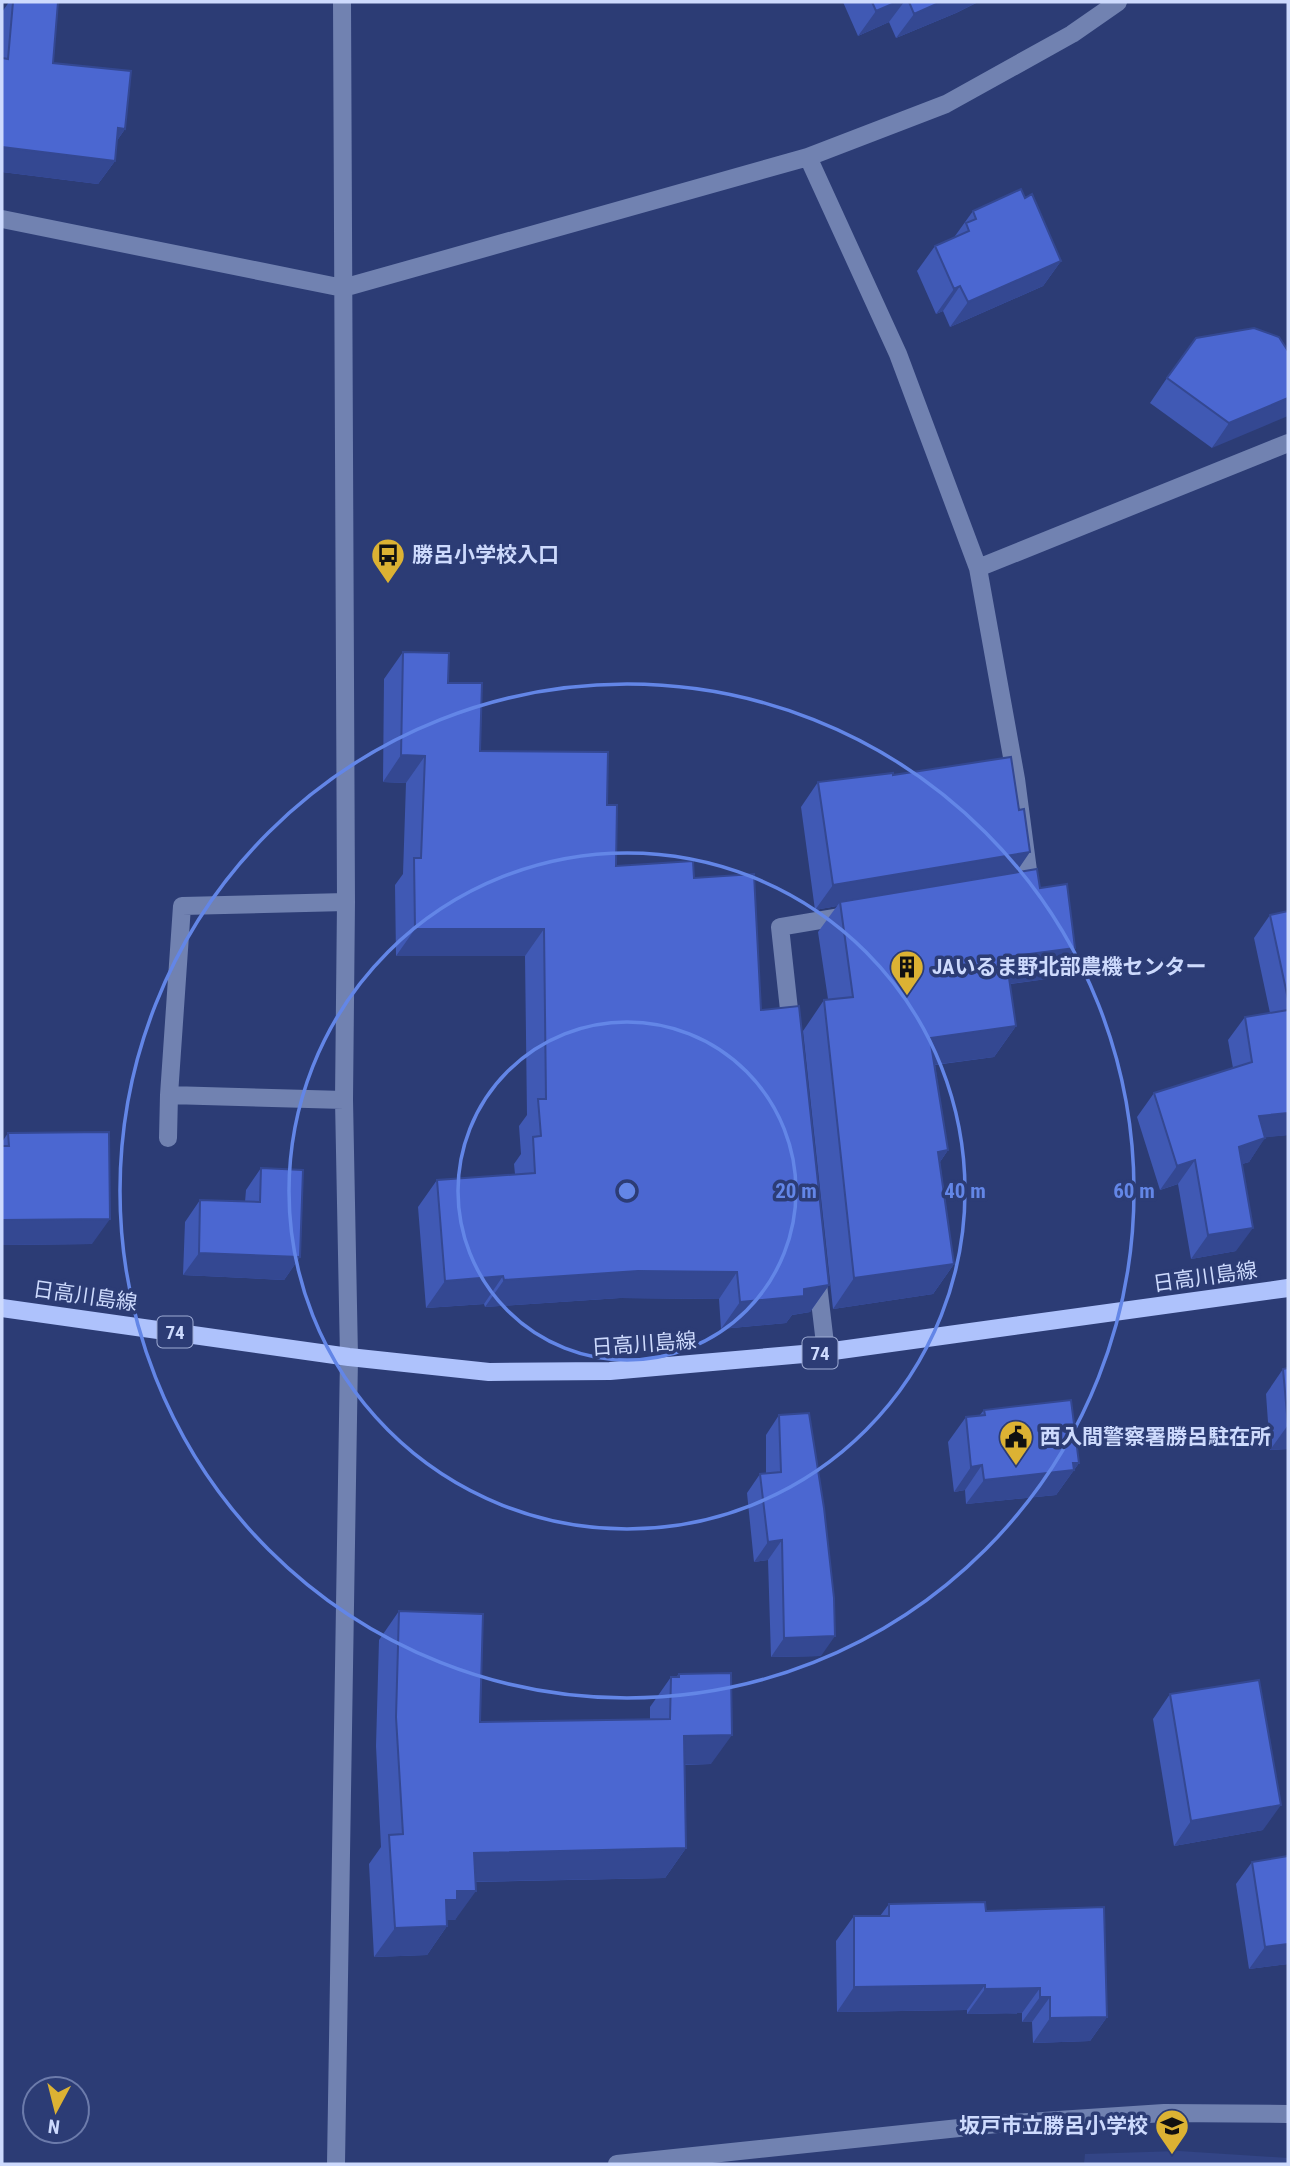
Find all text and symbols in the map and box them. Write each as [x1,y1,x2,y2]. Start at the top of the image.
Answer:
bus stop icon: 勝呂小学校入口 [369,536,407,585]
place label: 勝呂小学校入口 [412,543,559,567]
building icon: JAいるま野北部農機センター [888,948,926,997]
place label: JAいるま野北部農機センター [932,955,1207,979]
centre of rings [615,1179,639,1203]
text: 20 m [775,1179,817,1203]
text: 40 m [944,1179,986,1203]
text: 60 m [1113,1179,1155,1203]
street label: 日高川島線 [1151,1258,1259,1296]
street label: 日高川島線 [31,1277,139,1315]
road number: 74 [158,1316,192,1348]
street label: 日高川島線 [591,1328,697,1360]
road number: 74 [802,1338,838,1368]
public building icon: 西入間警察署勝呂駐在所 [997,1418,1035,1467]
place label: 西入間警察署勝呂駐在所 [1040,1425,1271,1449]
north arrow [21,2075,91,2145]
school or university icon: 坂戸市立勝呂小学校 [1153,2107,1191,2156]
text: N [47,2114,61,2139]
place label: 坂戸市立勝呂小学校 [959,2114,1148,2138]

